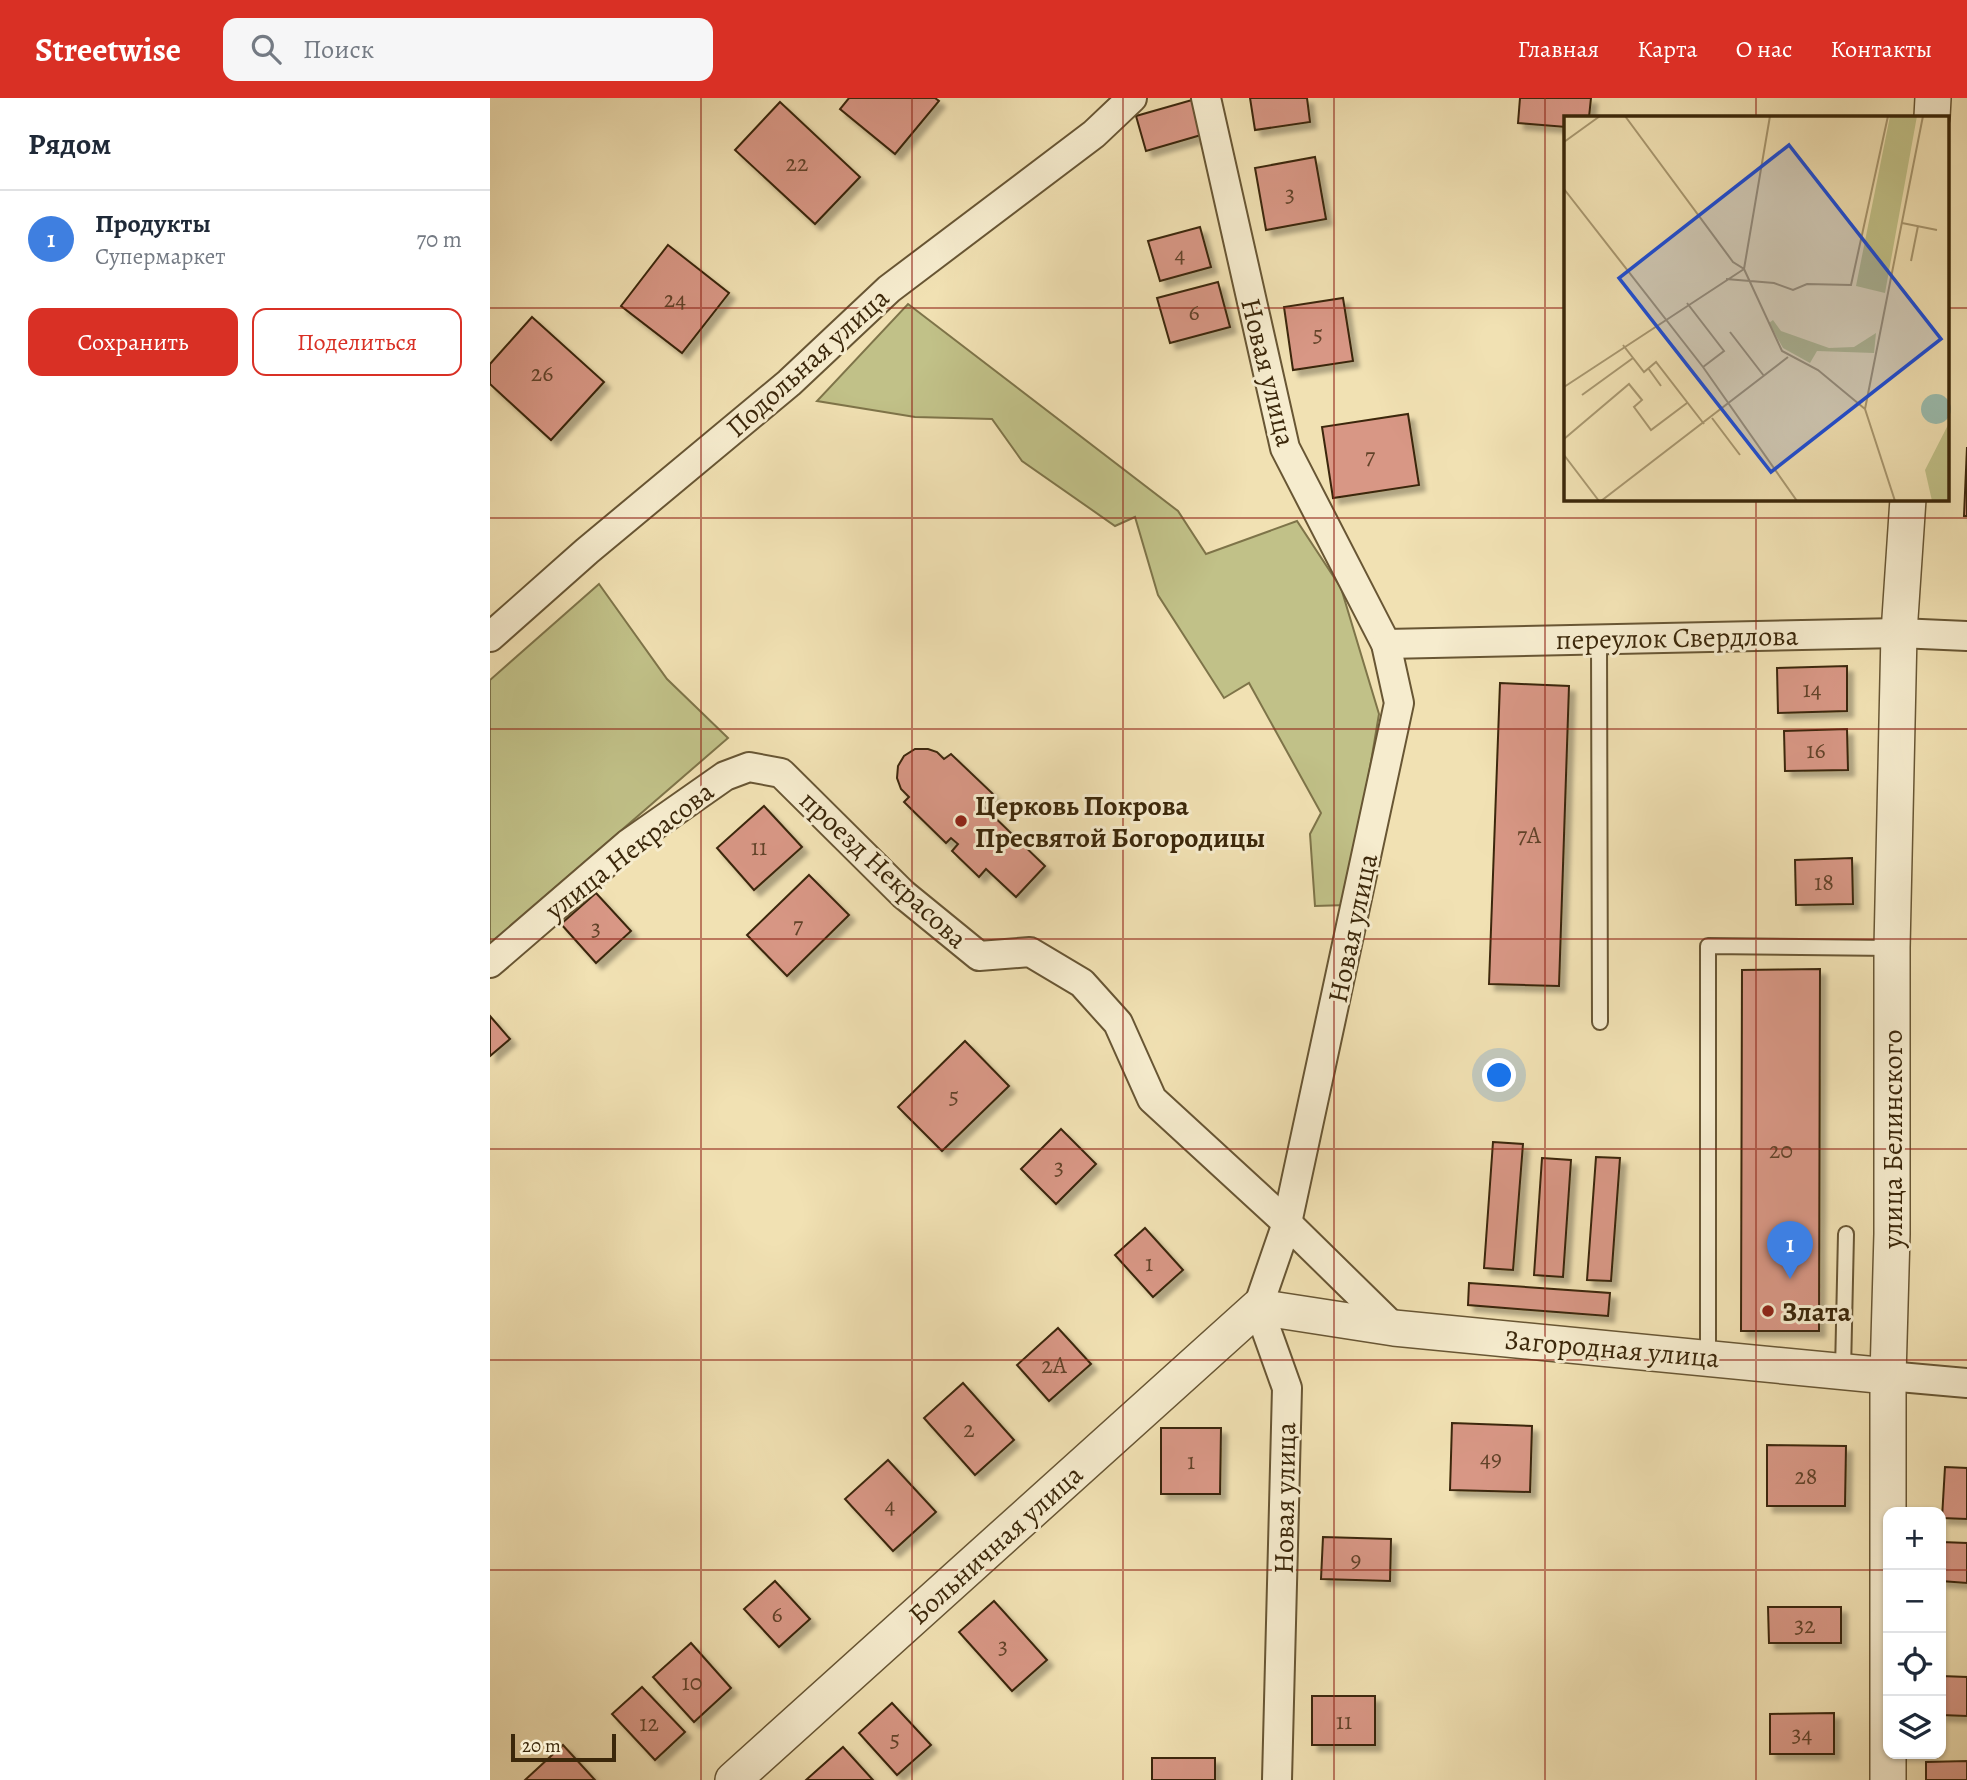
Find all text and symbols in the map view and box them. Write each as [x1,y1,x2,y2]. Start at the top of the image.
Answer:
search box [223,18,713,81]
text: Streetwise [35,27,181,72]
icon: search [247,30,285,68]
text: Поиск [303,32,374,67]
text: Главная [1518,33,1599,65]
text: Карта [1637,33,1698,65]
text: О нас [1736,33,1792,65]
text: Контакты [1830,33,1932,65]
inset map [1564,116,1950,500]
text: Рядом [28,124,111,164]
house number: 22 [786,147,808,179]
house number: 3 [1285,178,1295,210]
text: Продукты [95,206,211,241]
text: 1 [47,224,55,255]
text: 70 m [416,224,462,255]
house number: 4 [1175,238,1186,270]
text: Супермаркет [95,241,226,272]
street label: Подольная улица [718,279,897,446]
house number: 24 [664,283,686,315]
street label: Новая улица [1231,294,1305,450]
house number: 6 [1188,296,1200,328]
button: Сохранить [28,308,238,376]
button: Поделиться [252,308,462,376]
house number: 5 [1313,318,1323,350]
house number: 26 [531,357,553,389]
house number: 7 [1365,440,1376,472]
street label: переулок Свердлова [1555,617,1799,659]
house number: 14 [1802,673,1822,705]
house number: 16 [1806,734,1826,766]
street label: улица Некрасова [537,773,722,929]
street label: проезд Некрасова [791,782,975,957]
place label: Церковь Покрова Пресвятой Богородицы [975,787,1265,857]
marker: Церковь Покрова Пресвятой Богородицы [953,813,969,829]
house number: 7А [1517,819,1542,851]
house number: 11 [751,831,767,863]
street label: Новая улица [1319,850,1387,1006]
house number: 18 [1814,866,1834,898]
house number: 7 [793,909,804,941]
house number: 3 [591,912,601,944]
street label: улица Белинского [1874,1029,1912,1250]
your location [1482,1058,1516,1092]
house number: 5 [949,1080,959,1112]
house number: 20 [1769,1134,1793,1166]
house number: 3 [1054,1151,1064,1183]
pin: 1 [1767,1221,1813,1279]
house number: 1 [1145,1247,1153,1279]
place label: Злата [1782,1293,1852,1331]
marker: Злата [1760,1303,1776,1319]
street label: Загородная улица [1503,1321,1721,1377]
house number: 2А [1041,1349,1068,1381]
house number: 2 [963,1413,975,1445]
street label: Новая улица [1265,1422,1305,1574]
house number: 49 [1480,1442,1502,1474]
house number: 1 [1187,1445,1195,1477]
street label: Больничная улица [900,1456,1091,1633]
house number: 28 [1794,1460,1818,1492]
house number: 4 [885,1489,896,1521]
map controls [1883,1507,1946,1759]
button: + [1883,1507,1946,1570]
house number: 9 [1351,1543,1361,1575]
button: − [1883,1570,1946,1633]
house number: 6 [771,1598,783,1630]
house number: 32 [1794,1609,1816,1641]
house number: 3 [998,1630,1008,1662]
button: locate [1883,1633,1946,1696]
house number: 10 [682,1666,703,1698]
button: layers [1883,1696,1946,1759]
house number: 11 [1336,1705,1352,1737]
house number: 12 [639,1707,659,1739]
house number: 34 [1792,1718,1813,1750]
house number: 5 [890,1723,900,1755]
scale bar [511,1731,616,1763]
text: 20 m [522,1733,561,1759]

